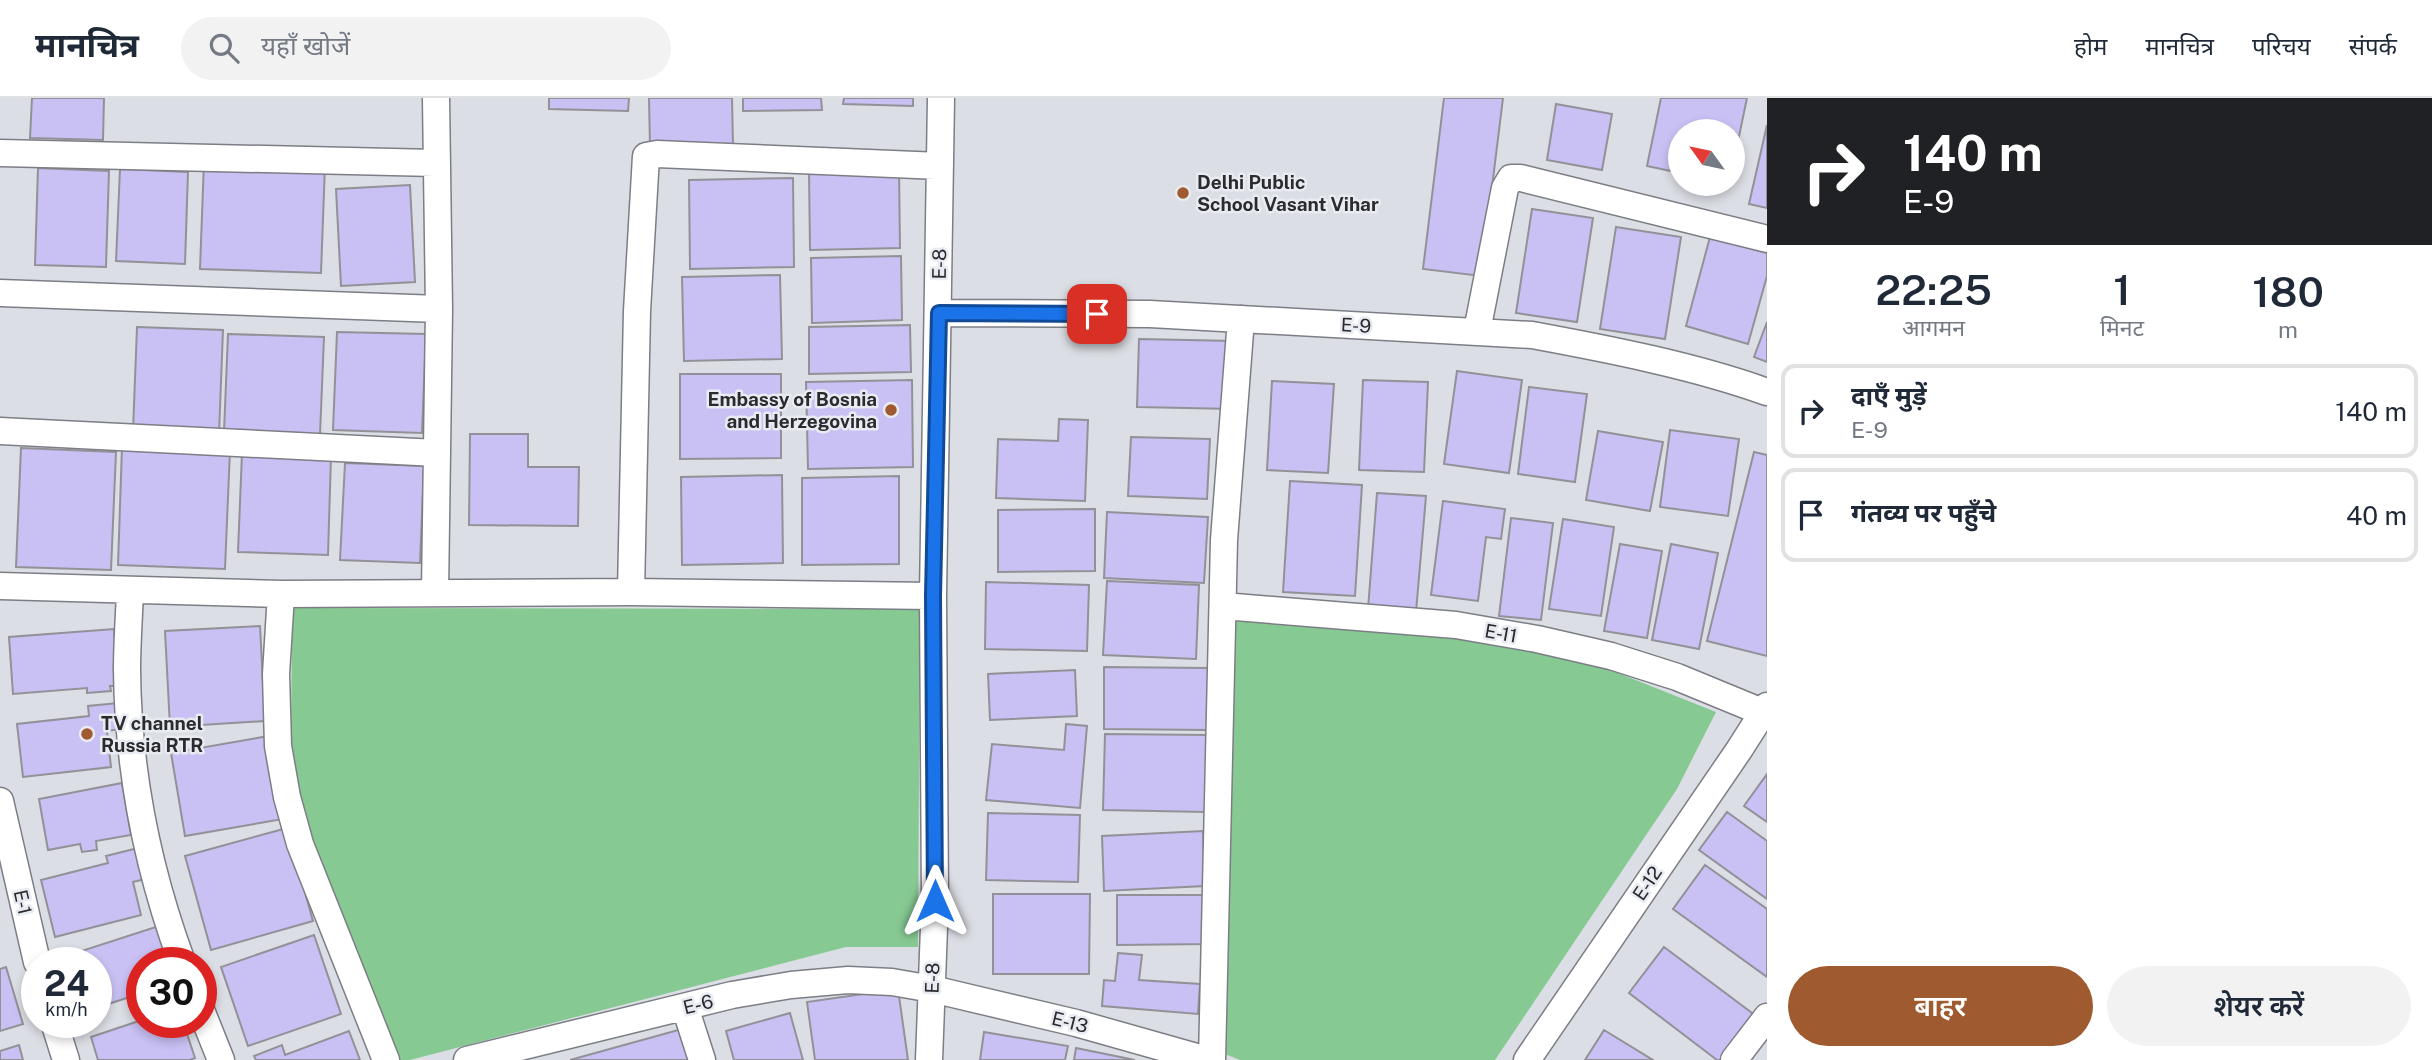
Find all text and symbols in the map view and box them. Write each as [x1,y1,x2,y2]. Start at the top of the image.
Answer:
search box [181,17,671,80]
text: मानचित्र [35,26,139,64]
icon: search [205,29,243,67]
text: यहाँ खोजें [261,30,350,61]
text: होम [2074,32,2107,60]
text: मानचित्र [2145,32,2214,60]
text: परिचय [2252,32,2311,60]
text: संपर्क [2349,32,2397,60]
north arrow [1668,119,1745,196]
map controls [1668,119,1745,196]
text: 140 m [1903,124,2043,182]
icon: right [1788,126,1879,217]
place label: Delhi Public School Vasant Vihar [1197,171,1379,215]
text: E-9 [1903,183,1954,220]
marker: Delhi Public School Vasant Vihar [1175,185,1191,201]
street label: E-8 [928,248,950,280]
text: 22:25 [1875,265,1992,314]
text: 1 [2113,265,2131,314]
text: 180 [2252,267,2324,316]
pin [1067,284,1127,344]
icon: arrive [1078,295,1116,333]
street label: E-9 [1340,313,1372,337]
text: आगमन [1902,314,1965,341]
text: मिनट [2100,314,2144,341]
text: m [2278,316,2298,343]
text: दाएँ मुड़ें [1851,380,1927,411]
place label: Embassy of Bosnia and Herzegovina [708,388,877,432]
icon: right [1792,392,1830,430]
text: 140 m [2335,396,2407,427]
marker: Embassy of Bosnia and Herzegovina [883,402,899,418]
text: E-9 [1851,416,1888,443]
icon: arrive [1792,496,1830,534]
text: गंतव्य पर पहुँचे [1851,497,1996,528]
text: 40 m [2346,500,2407,531]
street label: E-11 [1483,619,1519,647]
place label: TV channel Russia RTR [101,712,203,756]
marker: TV channel Russia RTR [79,726,95,742]
street label: E-12 [1628,862,1666,904]
position arrow [898,864,972,938]
street label: E-1 [9,887,37,917]
speed limit sign: 30 [126,947,217,1038]
street label: E-8 [920,962,944,994]
text: 24 [44,963,89,1004]
button: बाहर [1788,966,2093,1046]
button: शेयर करें [2107,966,2411,1046]
street label: E-6 [681,990,715,1018]
text: km/h [45,999,88,1020]
street label: E-13 [1049,1007,1091,1037]

